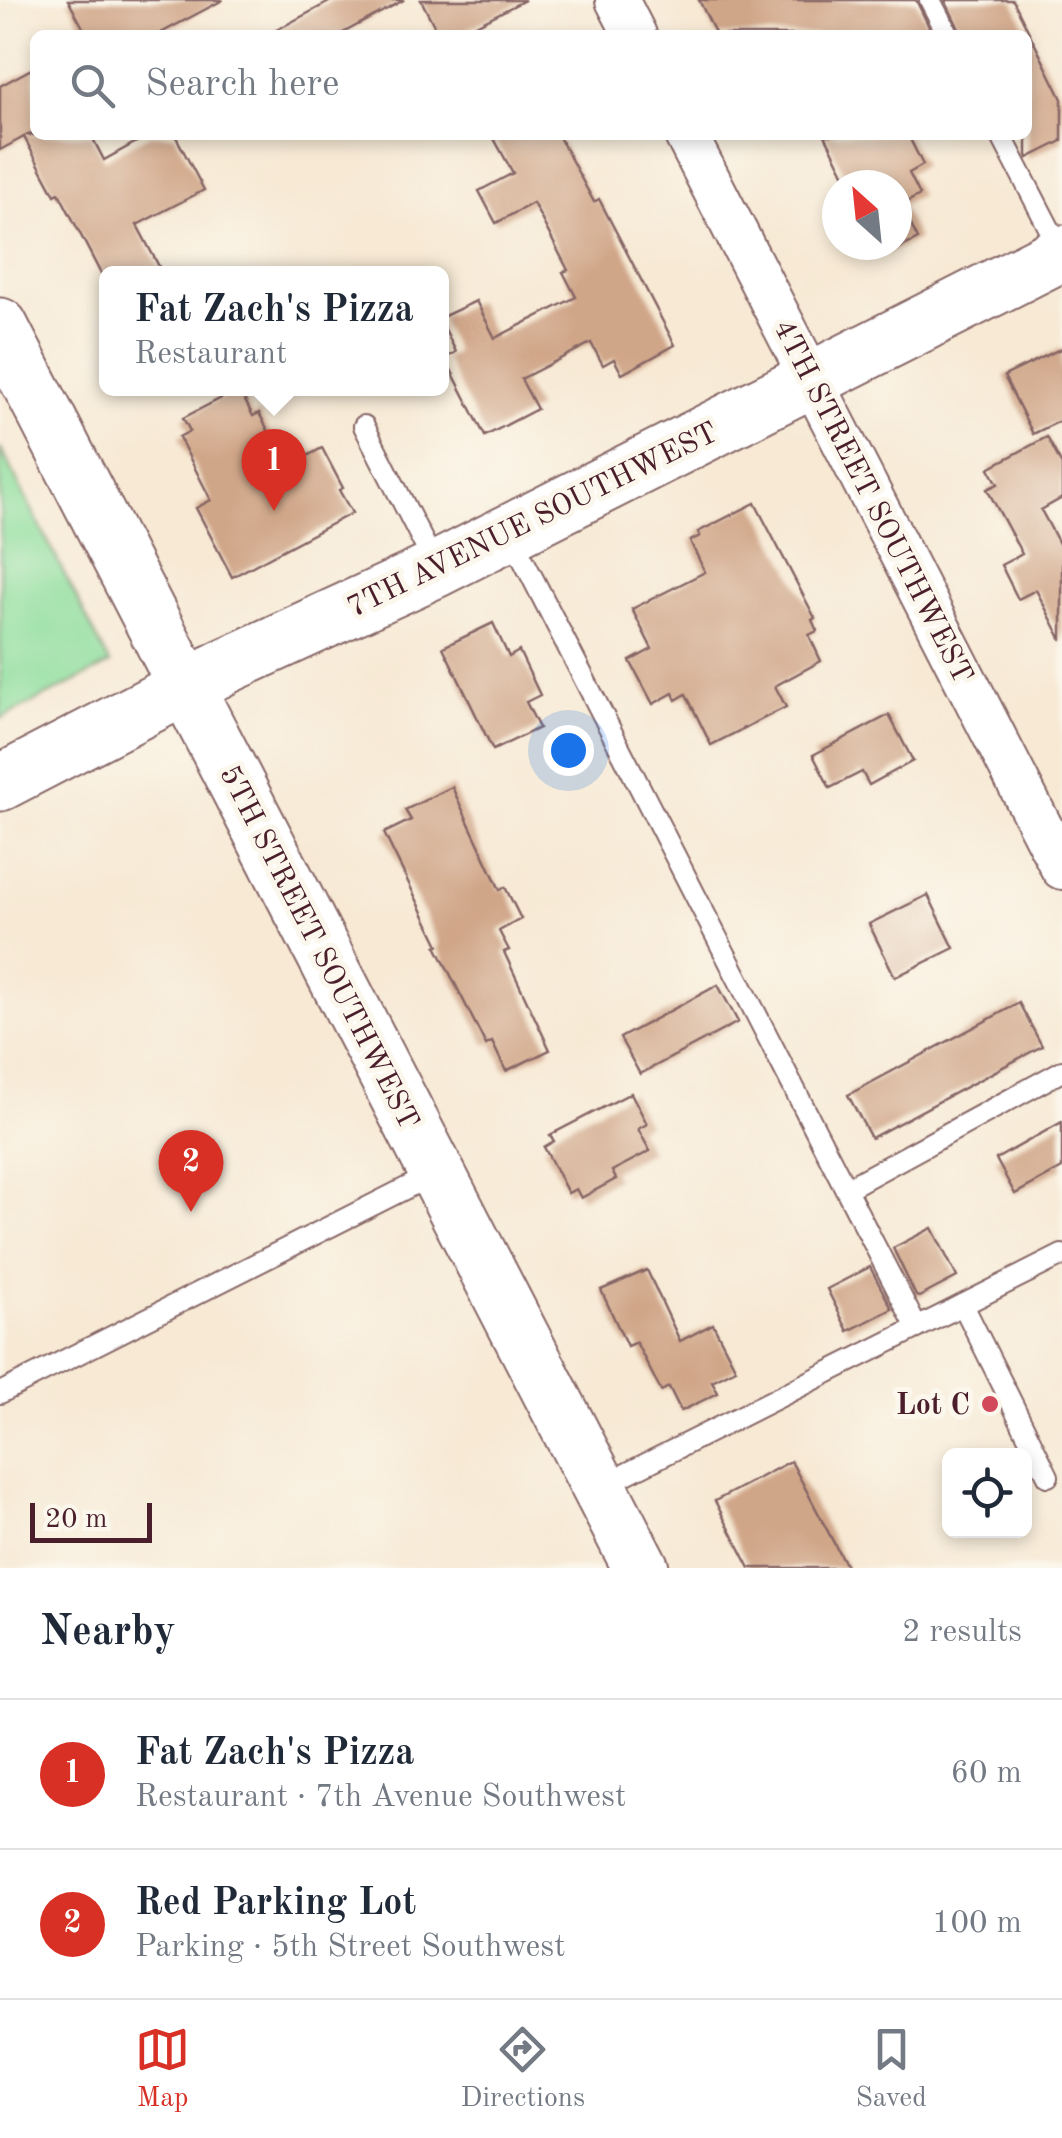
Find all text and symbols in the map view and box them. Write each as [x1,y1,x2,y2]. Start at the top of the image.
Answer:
search box [30,30,1032,140]
icon: search [65,58,120,113]
text: Search here [145,66,340,104]
north arrow [822,170,912,260]
popup [99,266,449,396]
text: Fat Zach's Pizza [134,292,414,330]
street label: 4TH STREET SOUTHWEST [767,315,977,689]
text: Restaurant [134,339,287,371]
street label: 7TH AVENUE SOUTHWEST [343,418,723,624]
pin: 1 [242,428,306,511]
your location [543,725,594,776]
street label: 5TH STREET SOUTHWEST [213,761,423,1135]
pin: 2 [158,1130,224,1212]
place label: Lot C [896,1391,970,1421]
marker: Lot C [979,1393,1001,1415]
map controls [942,1448,1032,1538]
button: locate [942,1448,1032,1538]
scale bar [30,1498,152,1542]
text: 20 m [45,1506,108,1534]
text: Nearby [40,1612,176,1654]
text: 2 results [902,1617,1022,1649]
text: Fat Zach's Pizza [135,1735,414,1773]
text: 1 [63,1758,82,1790]
text: 60 m [951,1758,1022,1790]
text: Restaurant · 7th Avenue Southwest [135,1782,626,1814]
text: Red Parking Lot [135,1885,416,1923]
text: 2 [63,1908,82,1940]
text: 100 m [932,1908,1022,1940]
text: Parking · 5th Street Southwest [135,1932,565,1964]
tab: Map [135,2022,190,2117]
tab: Directions [461,2022,585,2117]
tab: Saved [855,2022,927,2117]

